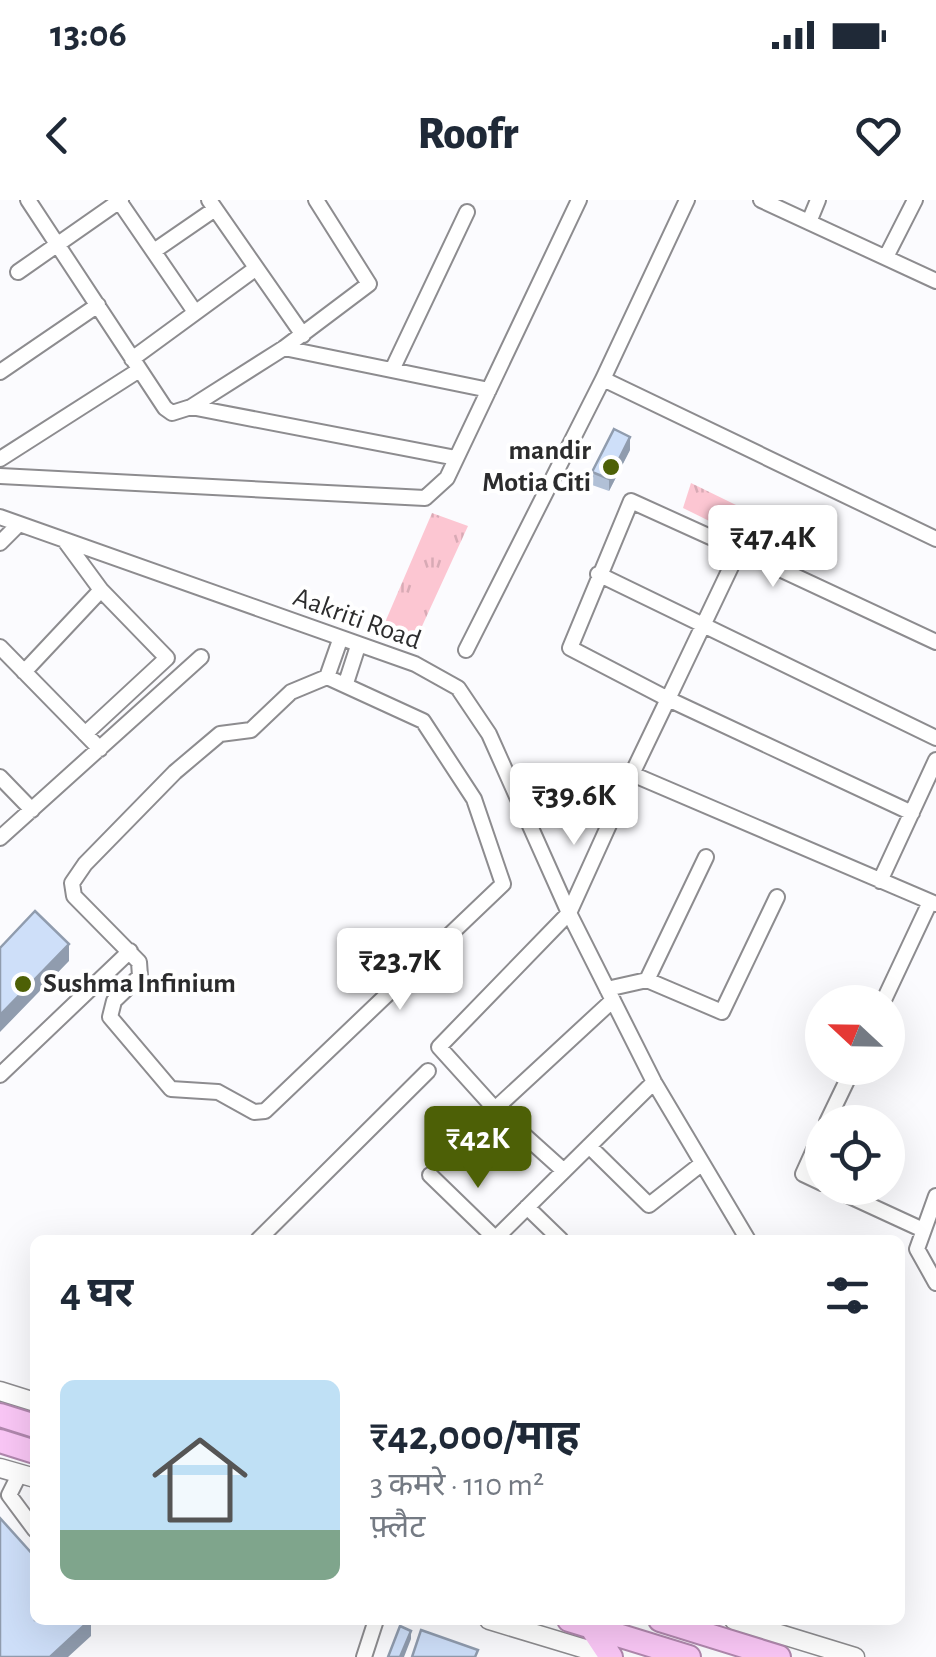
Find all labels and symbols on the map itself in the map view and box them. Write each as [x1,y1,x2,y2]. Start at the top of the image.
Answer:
place label: mandir Motia Citi [482,437,591,497]
marker: mandir Motia Citi [600,456,622,478]
pin: ₹47.4K [692,505,854,590]
street label: Aakriti Road [289,583,425,655]
pin: ₹39.6K [493,763,655,848]
pin: ₹23.7K [319,928,481,1013]
place label: Sushma Infinium [43,970,236,998]
marker: Sushma Infinium [12,973,34,995]
north arrow [805,985,905,1085]
pin: ₹42K [419,1106,537,1191]

